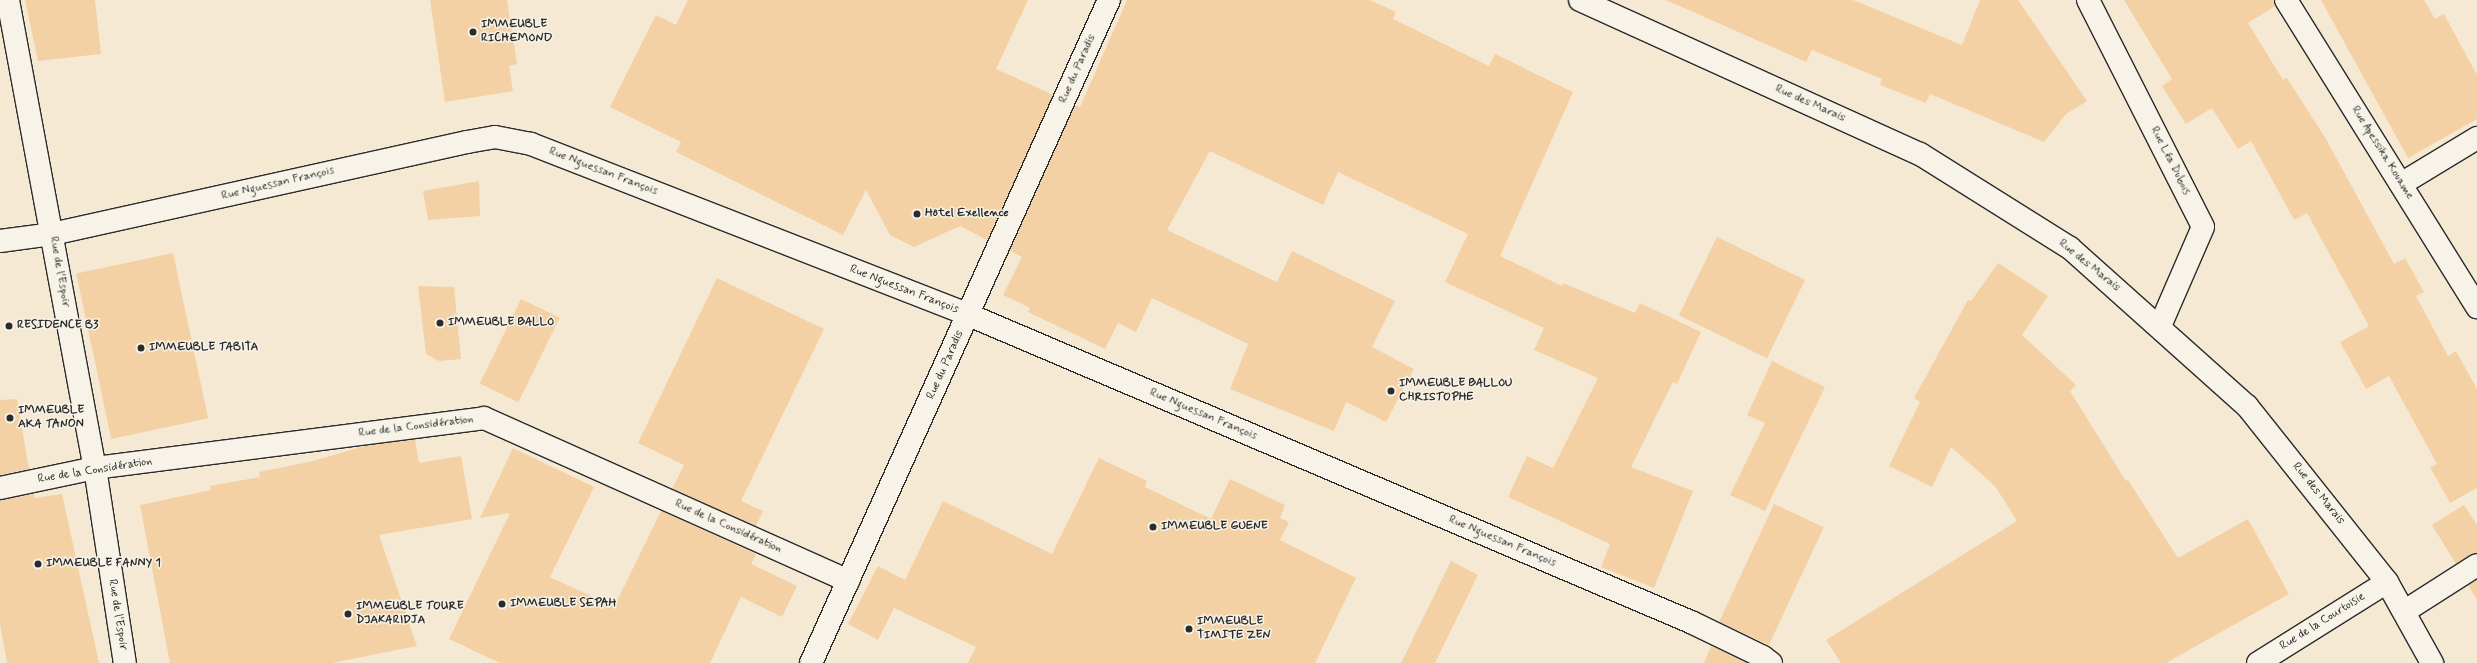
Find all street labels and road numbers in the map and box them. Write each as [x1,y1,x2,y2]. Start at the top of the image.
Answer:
street label: Rue du Paradis [1057,33,1099,105]
street label: Rue des Marais [1772,82,1848,126]
street label: Rue Apessika Kouame [2347,104,2417,202]
street label: Rue Léa Dubois [2146,124,2194,198]
street label: Rue Nguessan François [546,144,660,200]
street label: Rue Nguessan François [219,164,337,204]
street label: Rue de l'Espoir [46,235,72,309]
street label: Rue des Marais [2055,237,2123,295]
street label: Rue Nguessan François [847,262,961,318]
street label: Rue du Paradis [925,329,967,401]
street label: Rue Nguessan François [1146,385,1260,445]
street label: Rue de la Considération [357,413,475,441]
street label: Rue de la Considération [36,455,154,487]
street label: Rue des Marais [2289,460,2347,528]
street label: Rue de la Considération [672,497,784,557]
street label: Rue Nguessan François [1445,512,1559,572]
street label: Rue de l'Espoir [104,578,130,652]
street label: Rue de la Courtoisie [2278,590,2368,654]

